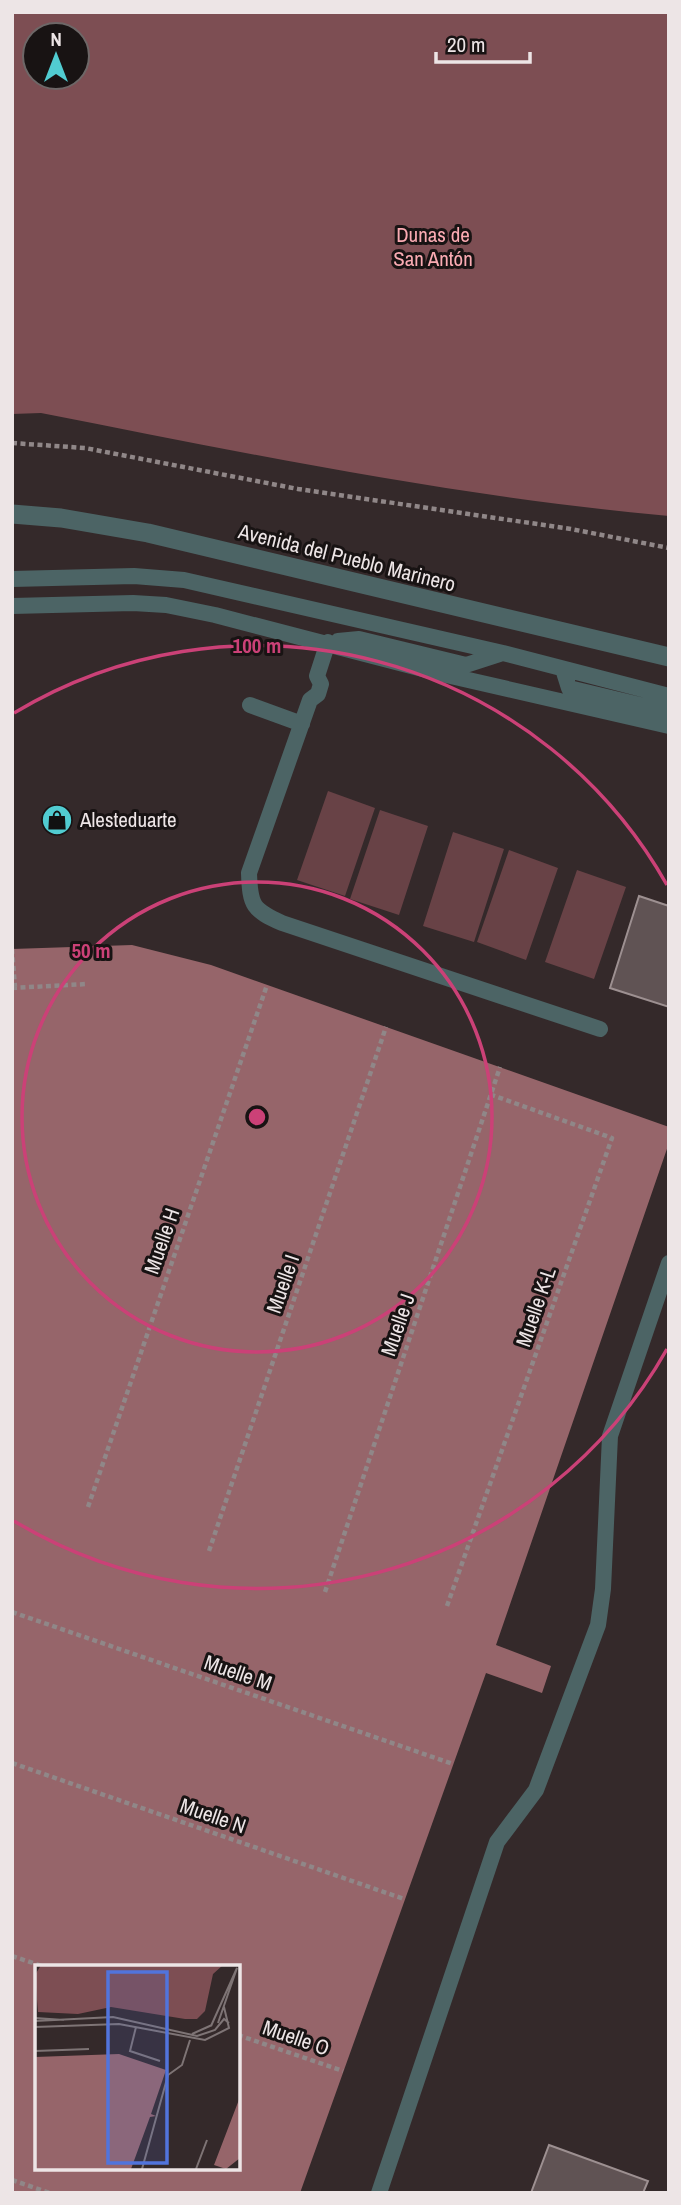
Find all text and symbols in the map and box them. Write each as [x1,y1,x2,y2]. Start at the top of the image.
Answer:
north arrow [21,21,91,91]
scale bar [436,21,530,65]
text: N [50,26,62,52]
text: 20 m [447,30,485,59]
park label: Dunas de San Antón [393,220,473,273]
street label: Avenida del Pueblo Marinero [235,516,459,599]
text: 100 m [233,631,281,660]
shop icon: Alesteduarte [40,803,74,837]
place label: Alesteduarte [79,805,177,834]
text: 50 m [71,936,111,965]
centre of rings [245,1105,269,1129]
street label: Muelle H [137,1204,186,1278]
street label: Muelle I [259,1251,306,1317]
street label: Muelle K-L [508,1263,563,1350]
street label: Muelle J [373,1290,422,1360]
street label: Muelle M [200,1647,276,1698]
street label: Muelle N [176,1791,250,1840]
inset map [35,1965,240,2170]
street label: Muelle O [259,2013,333,2062]

